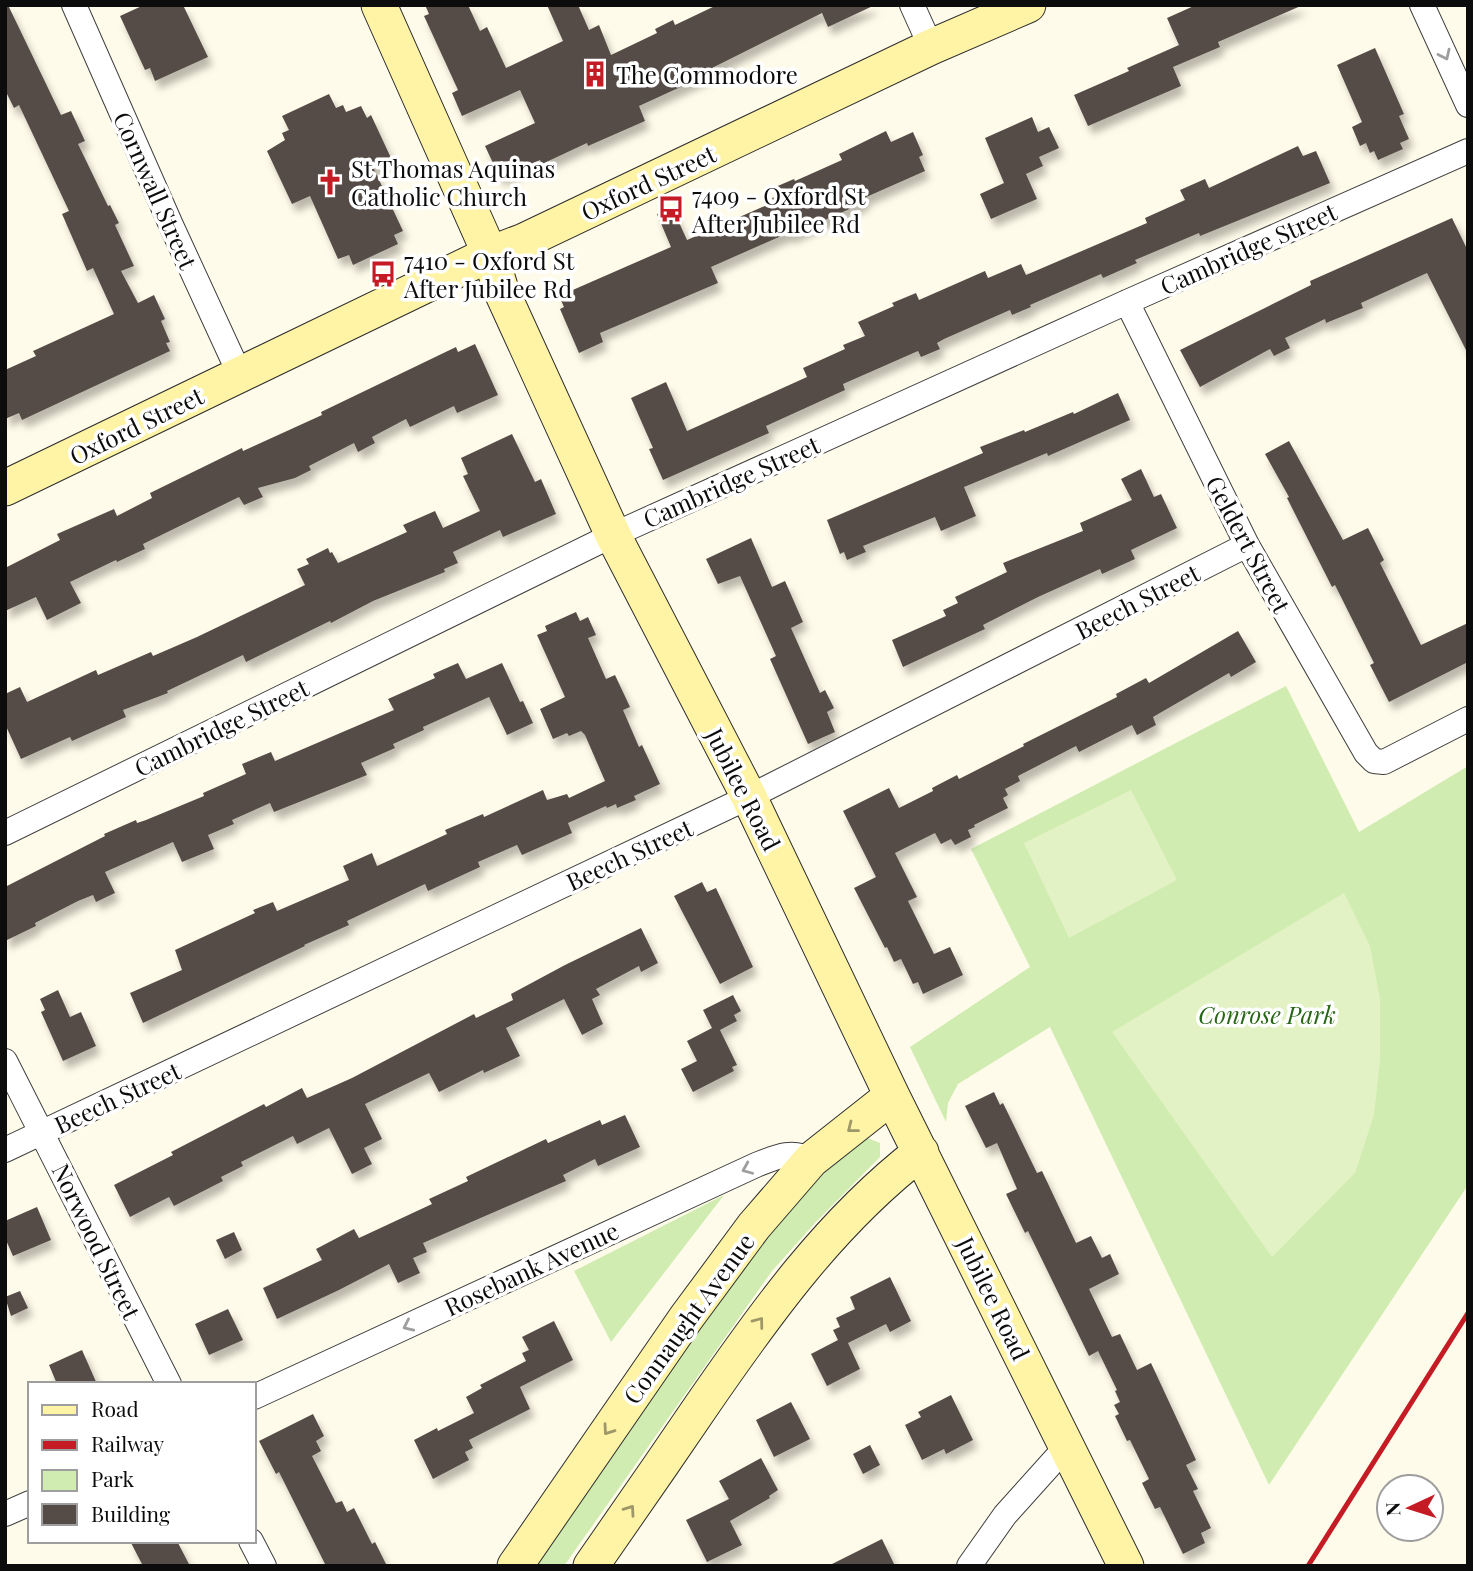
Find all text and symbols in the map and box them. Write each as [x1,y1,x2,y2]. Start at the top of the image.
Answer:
one-way arrow [1437,48,1451,60]
place label: The Commodore [616,58,798,90]
building icon: The Commodore [580,59,610,89]
street label: Cornwall Street [107,106,205,274]
street label: Oxford Street [575,137,721,227]
place label: St Thomas Aquinas Catholic Church [351,152,555,212]
church icon: St Thomas Aquinas Catholic Church [315,167,345,197]
place label: 7409 - Oxford St After Jubilee Rd [691,179,866,239]
bus stop icon: 7409 - Oxford St After Jubilee Rd [656,194,686,224]
street label: Cambridge Street [1155,195,1342,301]
place label: 7410 - Oxford St After Jubilee Rd [403,244,575,304]
bus stop icon: 7410 - Oxford St After Jubilee Rd [368,259,398,289]
street label: Oxford Street [64,379,209,471]
street label: Cambridge Street [638,428,825,534]
street label: Geldert Street [1199,470,1299,619]
street label: Beech Street [1069,556,1205,646]
street label: Cambridge Street [129,671,314,783]
street label: Jubilee Road [699,721,789,856]
street label: Beech Street [561,811,698,897]
park label: Conrose Park [1198,998,1336,1030]
street label: Beech Street [49,1054,186,1140]
one-way arrow [847,1120,859,1133]
street label: Norwood Street [46,1158,149,1325]
one-way arrow [742,1160,754,1174]
street label: Rosebank Avenue [439,1214,623,1322]
street label: Connaught Avenue [615,1226,761,1410]
street label: Jubilee Road [950,1230,1038,1365]
one-way arrow [402,1318,415,1332]
one-way arrow [751,1318,764,1330]
legend [28,1382,256,1543]
text: Road [91,1394,139,1422]
one-way arrow [604,1422,616,1435]
text: Railway [91,1429,165,1457]
text: Park [91,1464,135,1492]
north arrow [1375,1473,1445,1543]
text: Building [91,1499,170,1527]
text: N [1379,1501,1405,1517]
one-way arrow [622,1505,634,1518]

